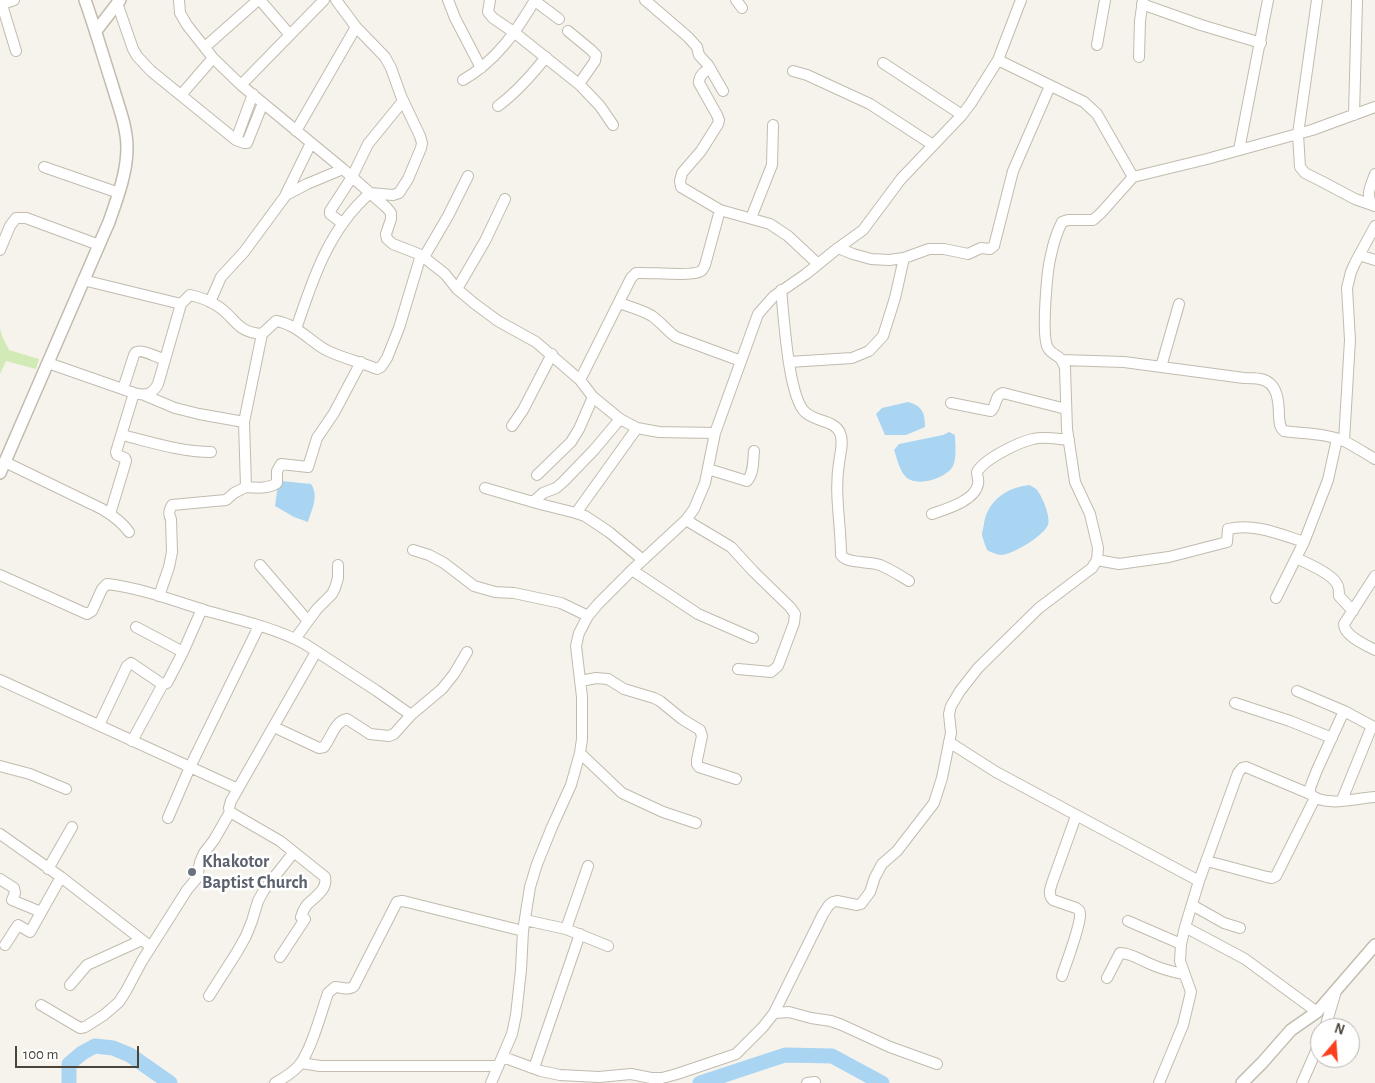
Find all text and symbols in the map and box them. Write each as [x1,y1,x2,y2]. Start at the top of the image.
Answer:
place label: Khakotor Baptist Church [202,851,308,894]
marker: Khakotor Baptist Church [186,866,198,878]
north arrow [1310,1018,1360,1068]
text: N [1333,1022,1346,1038]
scale bar [18,1036,141,1068]
text: 100 m [23,1047,58,1062]

